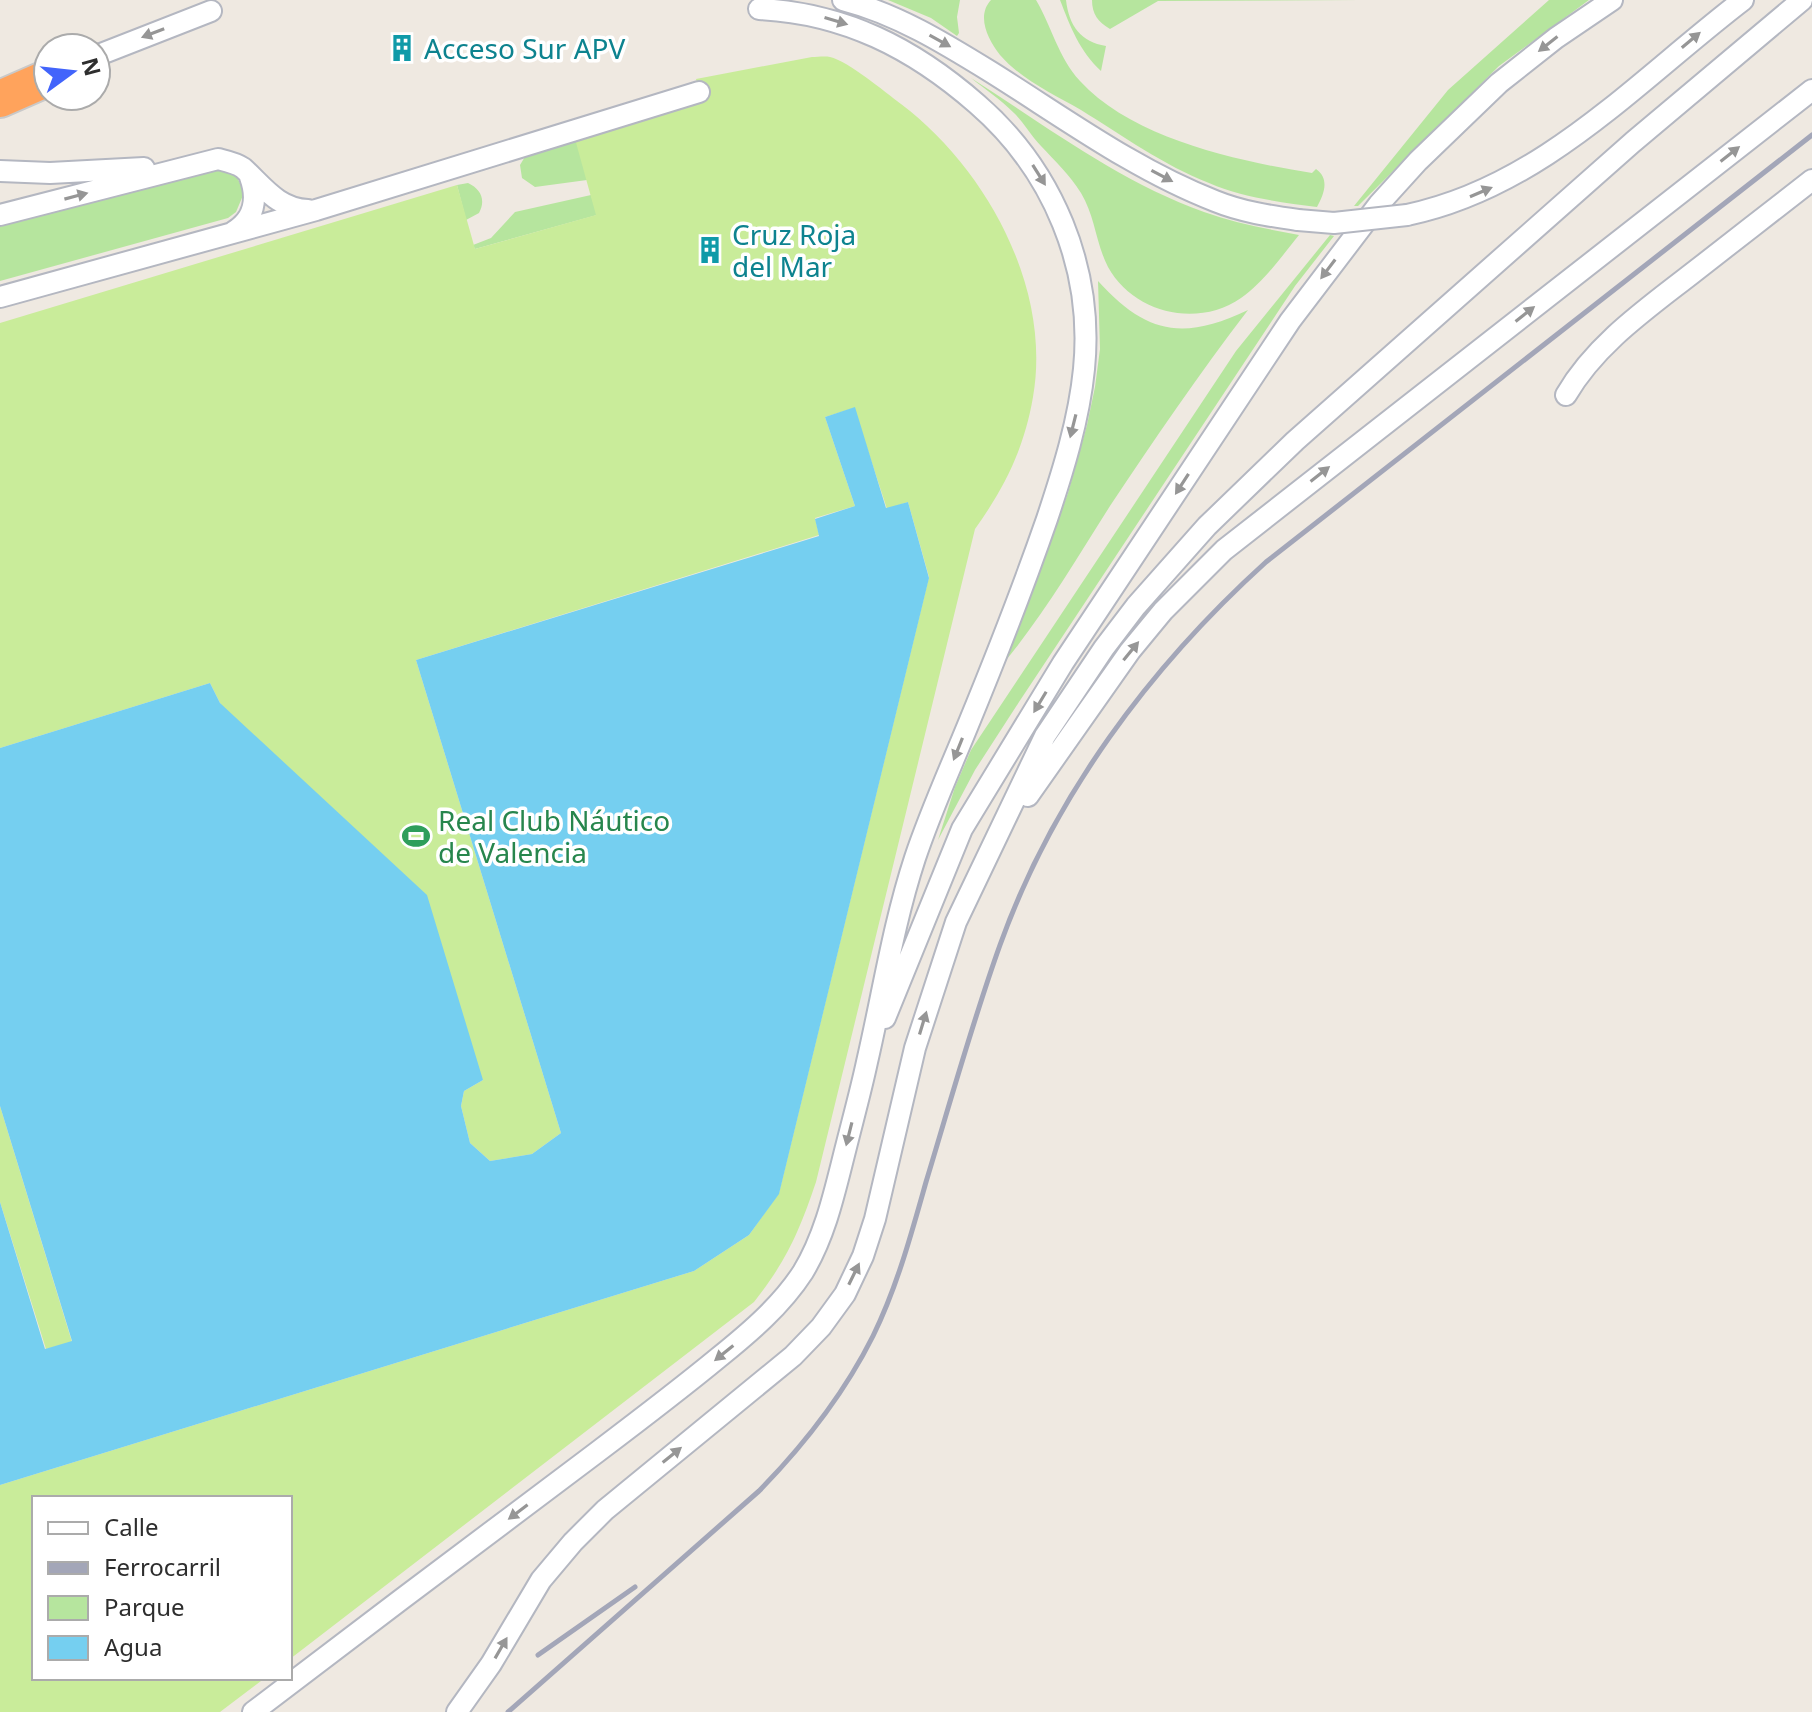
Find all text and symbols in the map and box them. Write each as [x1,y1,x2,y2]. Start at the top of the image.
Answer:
one-way arrow [824,15,848,28]
one-way arrow [141,27,165,40]
place label: Acceso Sur APV [424,29,626,67]
north arrow [32,32,112,112]
one-way arrow [1681,32,1701,49]
building icon: Acceso Sur APV [387,33,417,63]
one-way arrow [929,34,951,48]
one-way arrow [1538,36,1558,52]
text: N [75,54,109,79]
one-way arrow [1720,147,1740,163]
one-way arrow [1031,165,1046,186]
one-way arrow [1151,170,1174,183]
one-way arrow [1469,186,1493,199]
one-way arrow [63,190,88,202]
place label: Cruz Roja del Mar [732,215,856,285]
building icon: Cruz Roja del Mar [695,235,725,265]
one-way arrow [1320,259,1336,280]
one-way arrow [1515,306,1535,323]
one-way arrow [1067,413,1079,438]
one-way arrow [1310,466,1330,483]
one-way arrow [1174,474,1189,495]
one-way arrow [1122,641,1138,661]
one-way arrow [1033,691,1047,713]
one-way arrow [951,737,964,761]
place label: Real Club Náutico de Valencia [438,801,670,871]
sports icon: Real Club Náutico de Valencia [401,821,431,851]
one-way arrow [917,1011,930,1035]
one-way arrow [842,1121,855,1146]
one-way arrow [848,1262,861,1285]
one-way arrow [714,1344,734,1361]
one-way arrow [662,1447,682,1464]
legend [32,1496,292,1680]
one-way arrow [507,1503,528,1519]
text: Calle [104,1510,159,1543]
text: Ferrocarril [104,1550,221,1583]
text: Parque [104,1590,185,1623]
text: Agua [104,1630,162,1663]
one-way arrow [494,1636,508,1659]

